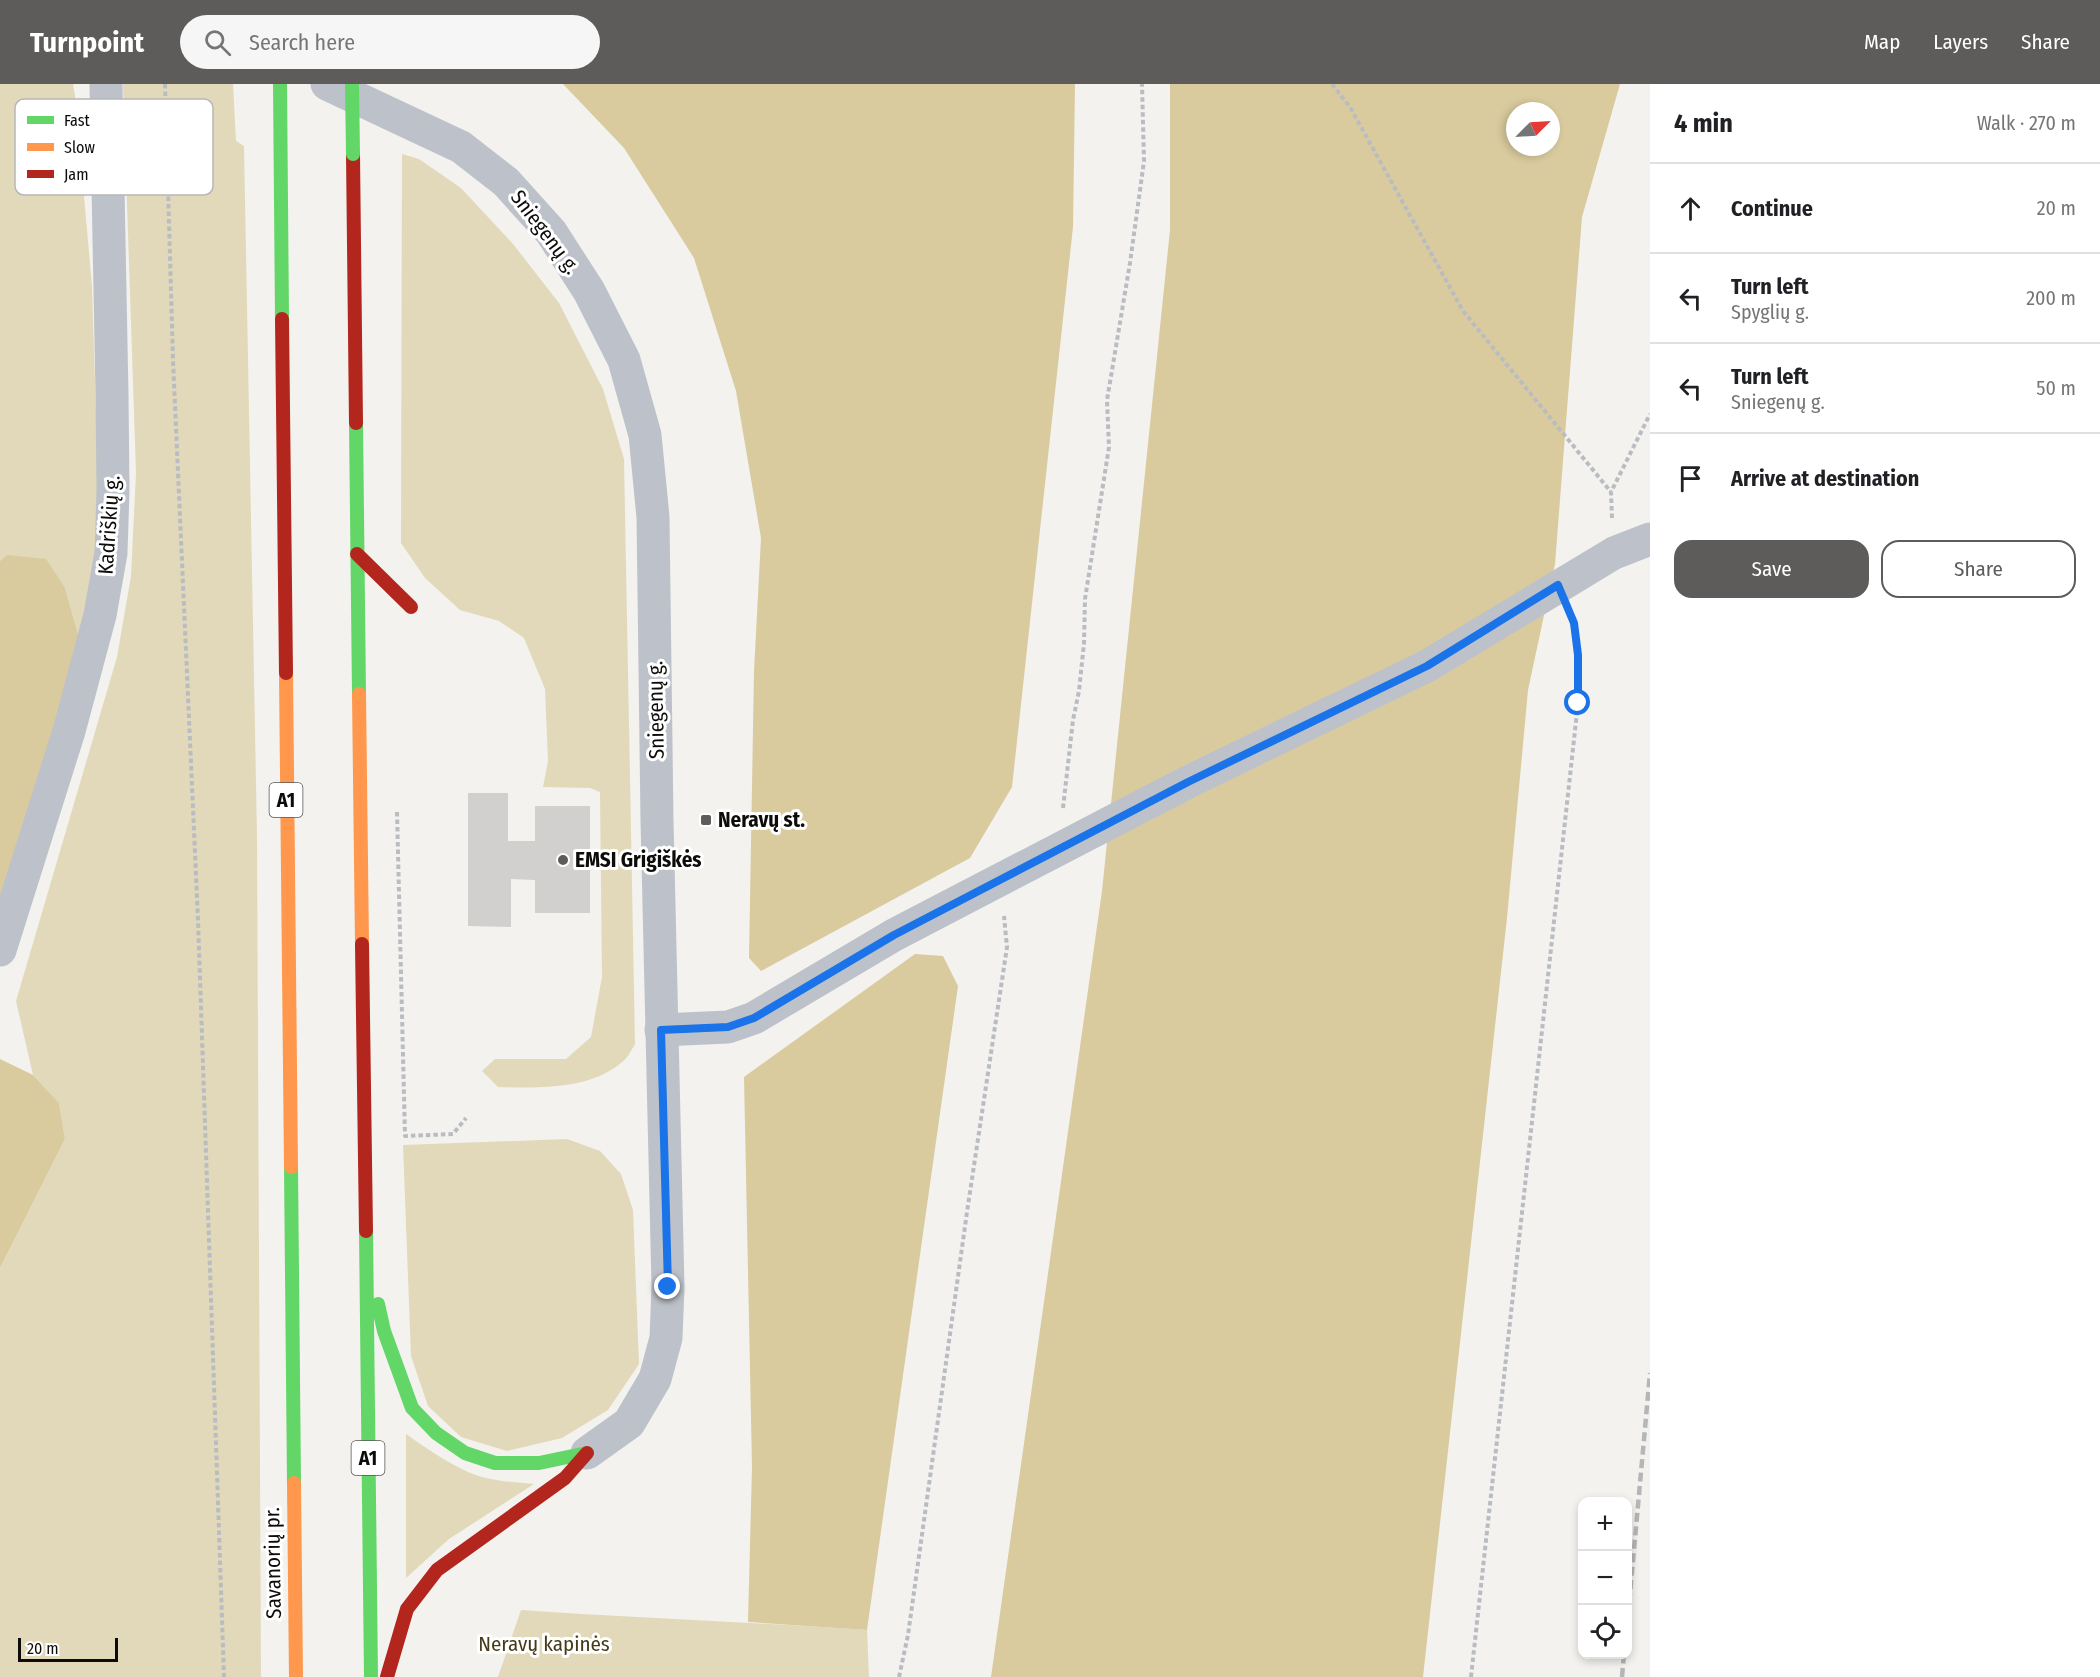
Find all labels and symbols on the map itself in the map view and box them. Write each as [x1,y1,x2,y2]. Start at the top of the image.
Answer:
legend [15,99,213,195]
north arrow [1506,102,1560,156]
text: Fast [64,111,91,130]
text: Slow [64,138,95,157]
text: Jam [64,165,89,184]
street label: Sniegenų g. [505,185,585,279]
street label: Kadriškių g. [93,475,125,575]
street label: Sniegenų g. [642,661,670,759]
route start [1564,689,1590,715]
road number: A1 [270,783,302,817]
place label: Neravų st. [718,807,805,833]
marker: Neravų st. [699,813,713,827]
place label: EMSI Grigiškės [575,847,702,873]
marker: EMSI Grigiškės [556,853,570,867]
route end [654,1273,680,1299]
road number: A1 [352,1441,385,1475]
street label: Savanorių pr. [259,1507,287,1619]
park label: Neravų kapinės [478,1631,610,1657]
scale bar [18,1635,118,1662]

